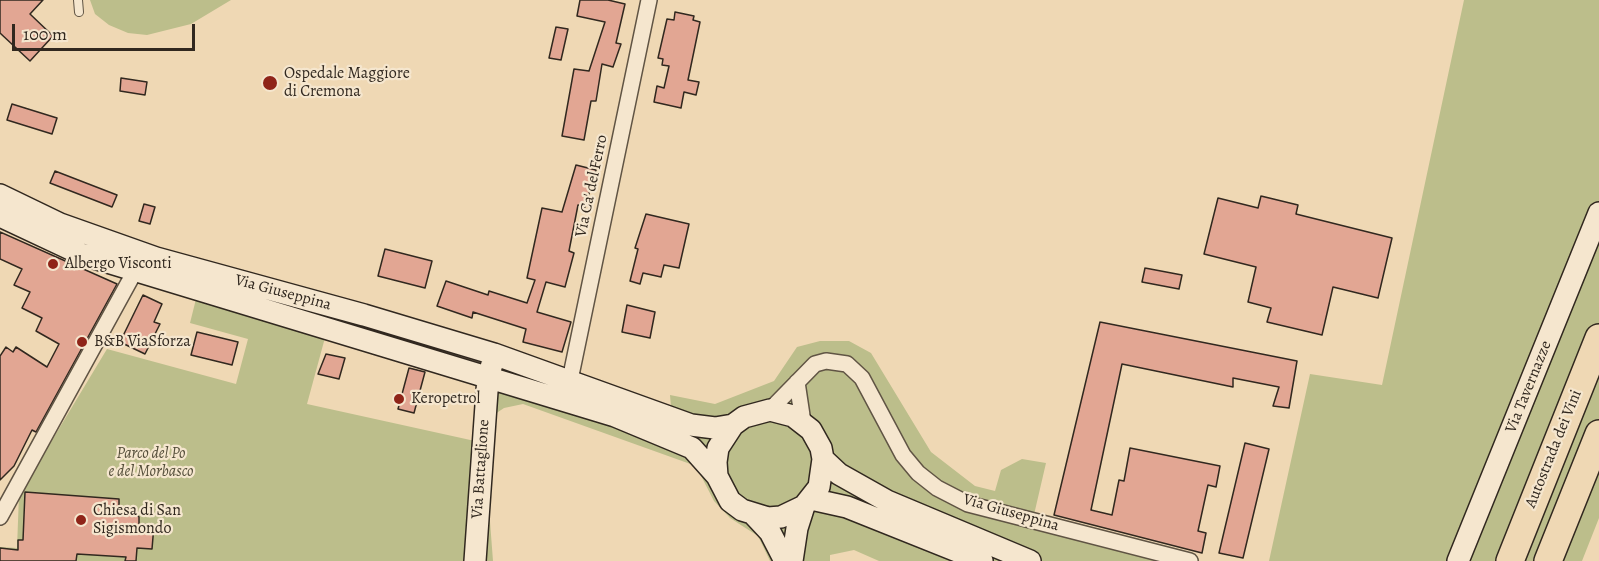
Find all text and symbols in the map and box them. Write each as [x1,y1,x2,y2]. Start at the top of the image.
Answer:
scale bar [15,12,198,50]
text: 100 m [23,22,67,46]
place label: Ospedale Maggiore di Cremona [284,64,410,102]
marker: Ospedale Maggiore di Cremona [261,74,279,92]
street label: Via Ca' del Ferro [572,133,612,239]
place label: Albergo Visconti [65,254,172,274]
marker: Albergo Visconti [46,257,60,271]
street label: Via Giuseppina [233,271,333,315]
place label: B&B ViaSforza [94,332,191,352]
marker: B&B ViaSforza [75,335,89,349]
street label: Via Tavernazze [1502,338,1556,436]
street label: Autostrada dei Vini [1522,387,1586,511]
place label: Keropetrol [411,389,480,409]
marker: Keropetrol [392,392,406,406]
street label: Via Battaglione [468,419,494,519]
park label: Parco del Po e del Morbasco [109,444,193,482]
street label: Via Giuseppina [961,490,1061,536]
place label: Chiesa di San Sigismondo [93,501,181,539]
marker: Chiesa di San Sigismondo [74,513,88,527]

